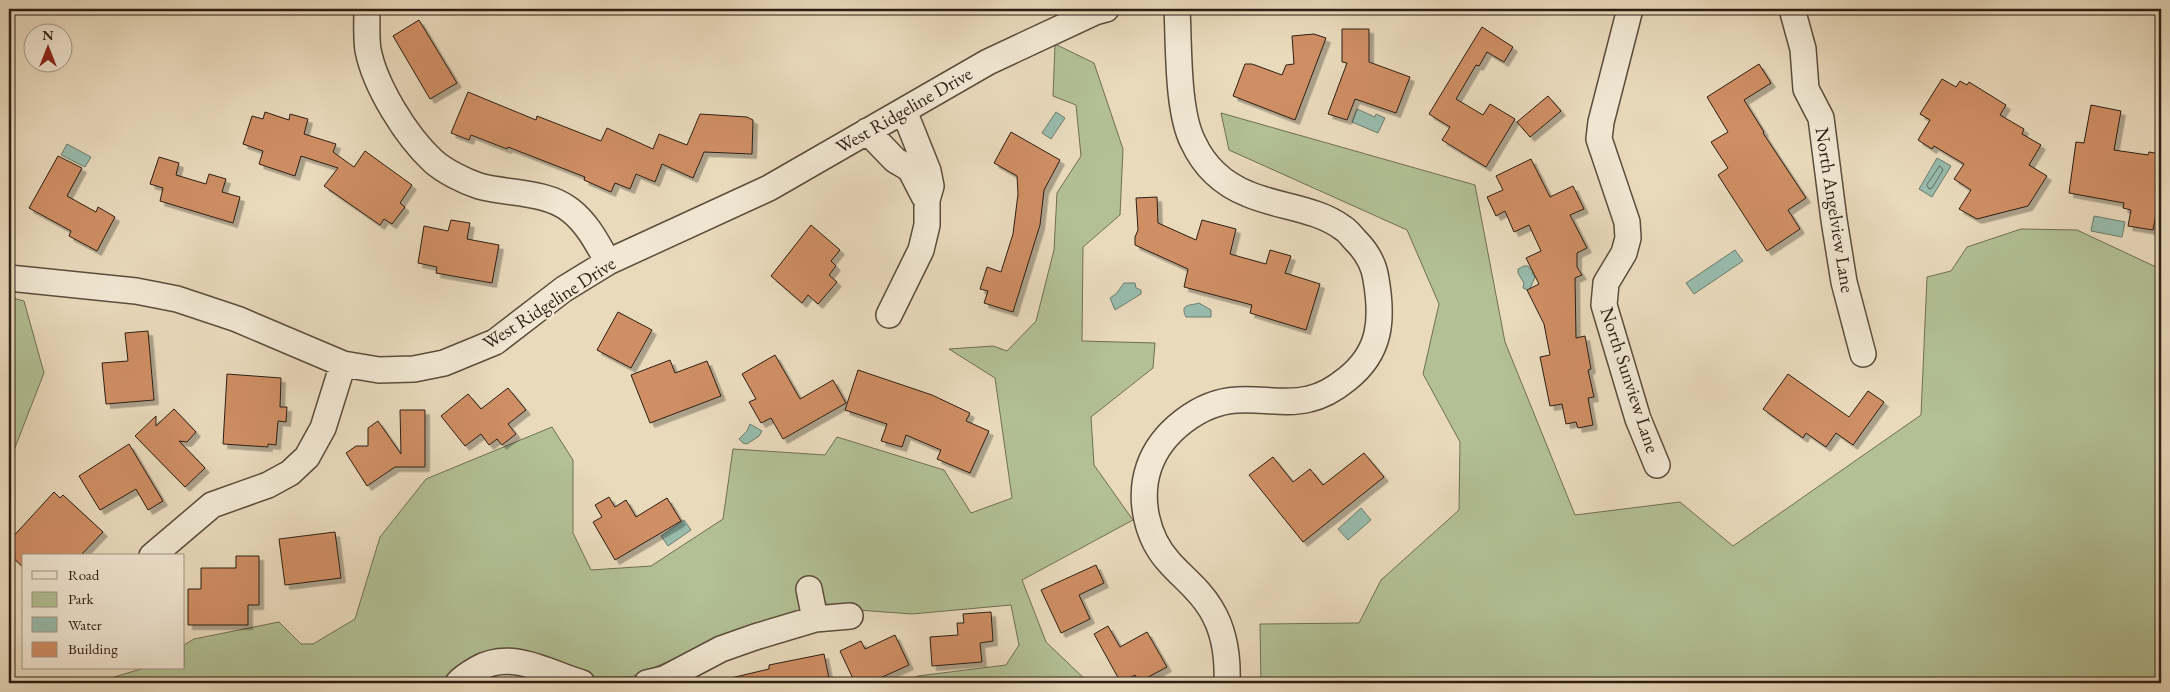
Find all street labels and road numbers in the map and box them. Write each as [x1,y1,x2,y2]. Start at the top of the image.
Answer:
street label: West Ridgeline Drive [831,61,977,159]
street label: North Angelview Lane [1810,126,1860,294]
street label: West Ridgeline Drive [478,251,620,355]
street label: North Sunview Lane [1595,304,1665,456]

